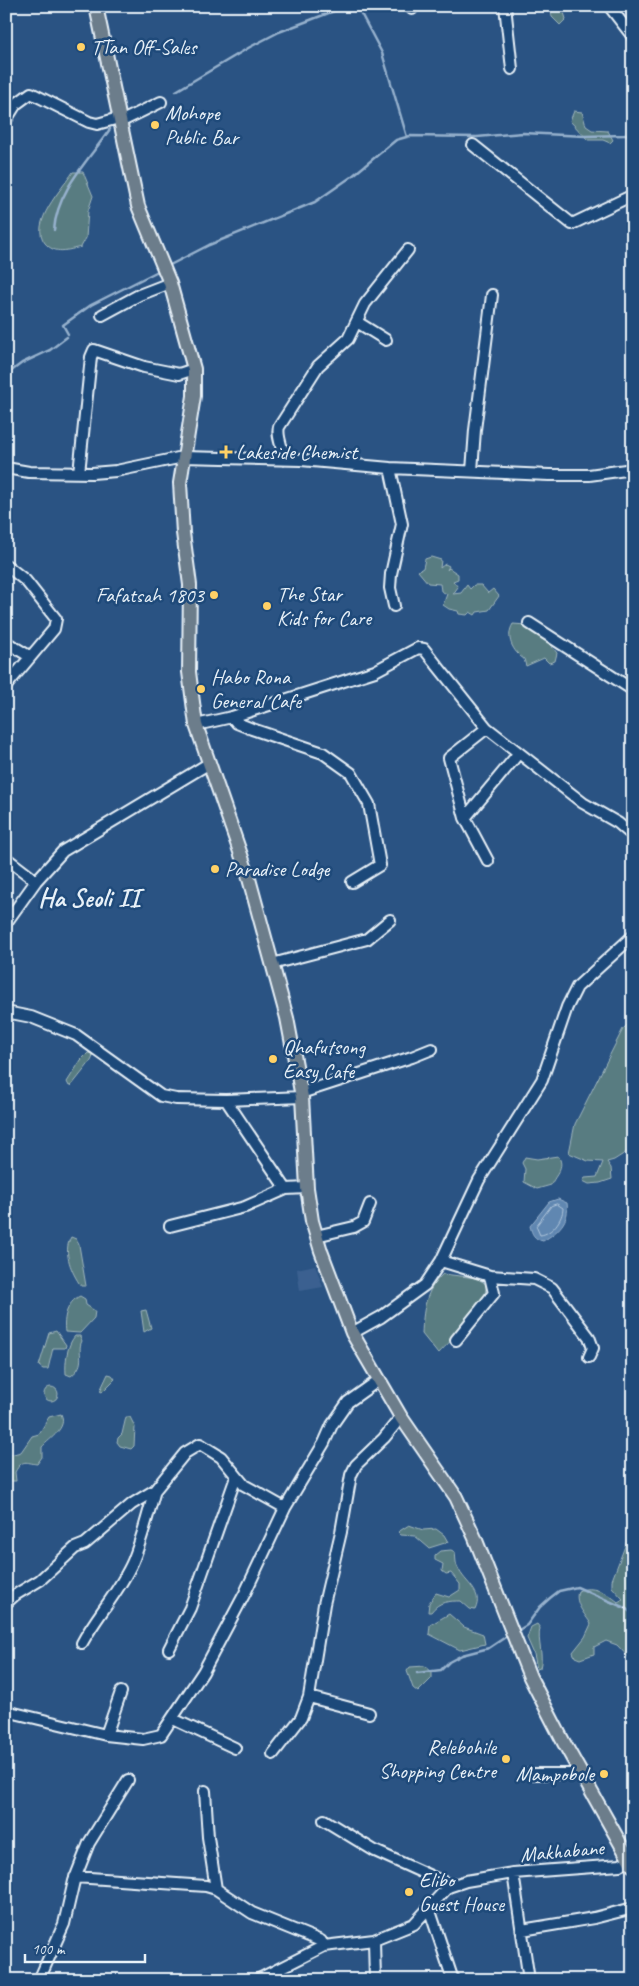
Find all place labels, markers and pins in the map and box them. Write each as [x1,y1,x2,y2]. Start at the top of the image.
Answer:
place label: TTan Off-Sales [91,34,198,60]
marker: TTan Off-Sales [75,41,87,53]
place label: Mohope Public Bar [165,100,241,150]
marker: Mohope Public Bar [149,119,161,131]
place label: Lakeside Chemist [236,439,359,465]
marker: Lakeside Chemist [220,446,232,458]
place label: The Star Kids for Care [277,581,373,631]
place label: Fafatsah 1803 [96,582,206,608]
marker: Fafatsah 1803 [208,589,220,601]
marker: The Star Kids for Care [261,600,273,612]
place label: Habo Rona General Cafe [211,664,302,714]
marker: Habo Rona General Cafe [195,683,207,695]
place label: Paradise Lodge [225,856,330,882]
marker: Paradise Lodge [209,863,221,875]
place label: Qhafutsong Easy Cafe [283,1034,367,1084]
marker: Qhafutsong Easy Cafe [267,1053,279,1065]
place label: Relebohile Shopping Centre [379,1734,498,1784]
marker: Relebohile Shopping Centre [500,1753,512,1765]
place label: Mampobole [516,1761,596,1787]
marker: Mampobole [598,1768,610,1780]
place label: Elibo Guest House [419,1867,505,1917]
marker: Elibo Guest House [403,1886,415,1898]

